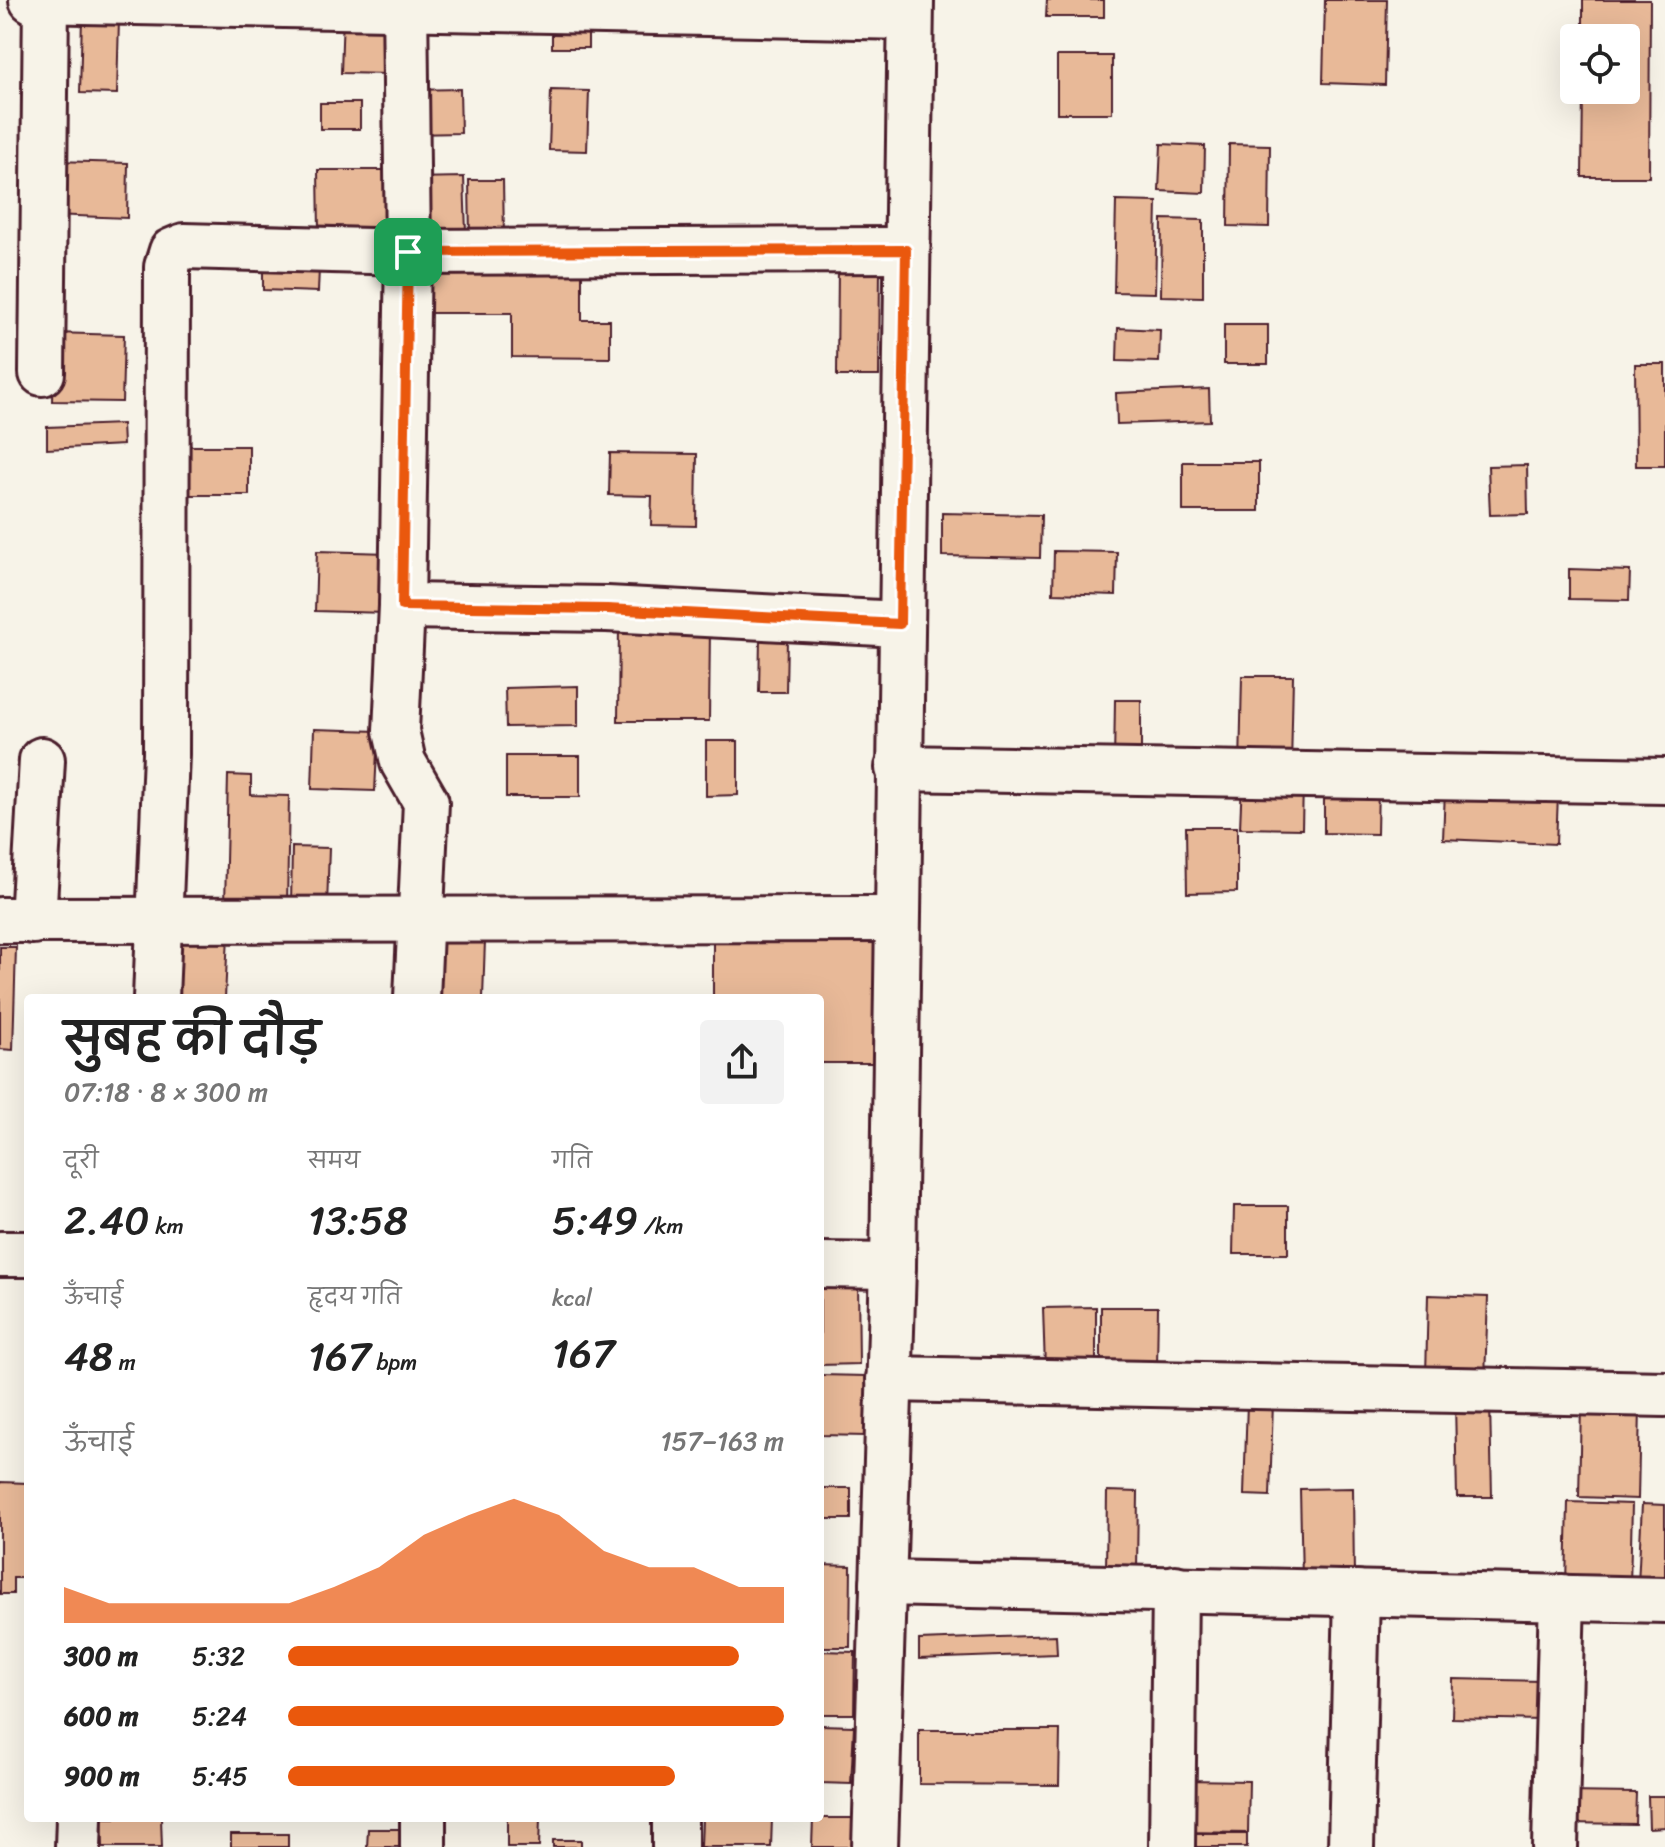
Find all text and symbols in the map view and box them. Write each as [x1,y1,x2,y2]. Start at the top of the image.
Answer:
map controls [1560,24,1640,104]
button: locate [1560,24,1640,104]
pin [374,218,442,286]
icon: arrive [386,230,430,274]
text: सुबह की दौड़ [64,1000,320,1078]
button: share [700,1020,784,1104]
text: 07:18 · 8 × 300 m [64,1069,268,1115]
text: दूरी [64,1141,99,1180]
text: समय [308,1141,360,1180]
text: गति [552,1141,592,1180]
text: 2.40 [64,1185,149,1256]
text: 13:58 [308,1185,408,1256]
text: 5:49 [552,1185,638,1256]
text: km [149,1207,184,1246]
text: /km [638,1207,683,1246]
text: ऊँचाई [64,1277,123,1316]
text: हृदय गति [308,1277,402,1316]
text: kcal [552,1279,592,1318]
text: 167 [552,1318,615,1389]
text: 48 [64,1321,113,1392]
text: 167 [308,1321,371,1392]
text: m [113,1343,136,1382]
text: bpm [371,1343,417,1382]
text: 157–163 m [660,1418,784,1464]
text: ऊँचाई [64,1419,134,1465]
text: 300 m [64,1633,138,1679]
text: 5:32 [192,1633,245,1679]
text: 600 m [64,1693,138,1739]
text: 5:24 [192,1693,247,1739]
text: 900 m [64,1753,140,1799]
text: 5:45 [192,1753,248,1799]

